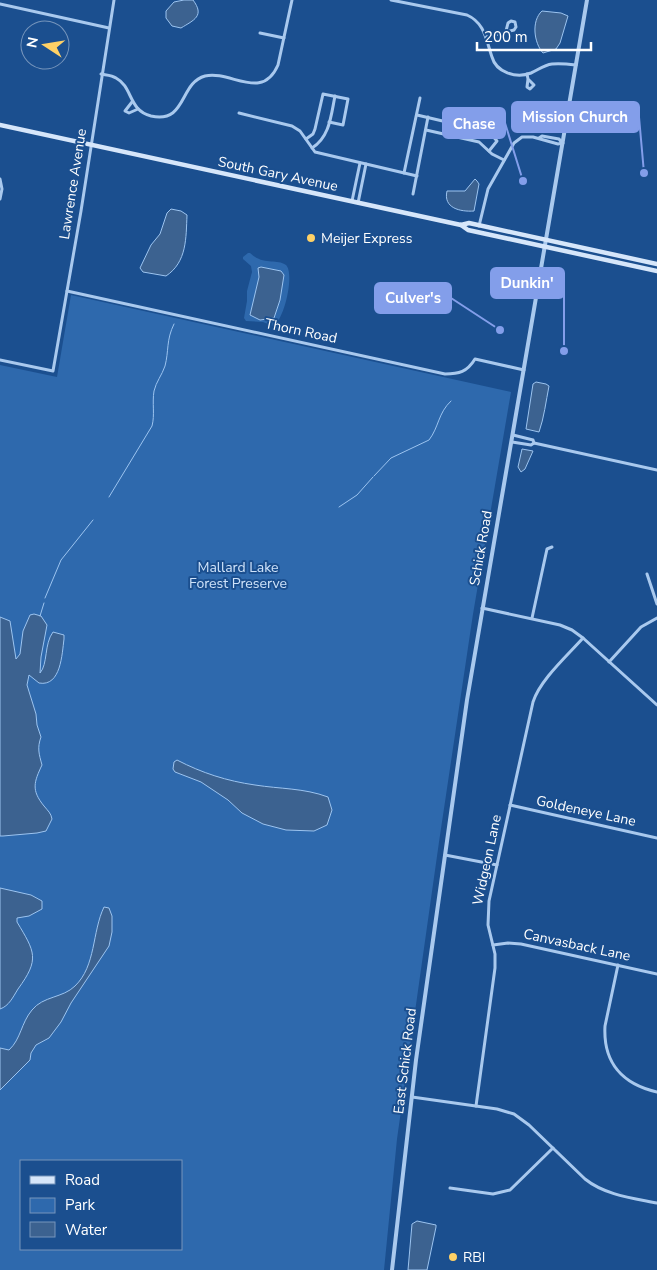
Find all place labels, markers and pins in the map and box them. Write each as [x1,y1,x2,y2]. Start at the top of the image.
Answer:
callout: Mission Church [512,102,639,132]
callout: Chase [443,108,505,138]
place label: Meijer Express [321,229,413,248]
marker: Meijer Express [305,232,317,244]
callout: Dunkin' [491,268,564,298]
callout: Culver's [375,283,451,313]
place label: RBI [463,1248,485,1267]
marker: RBI [447,1251,459,1263]

